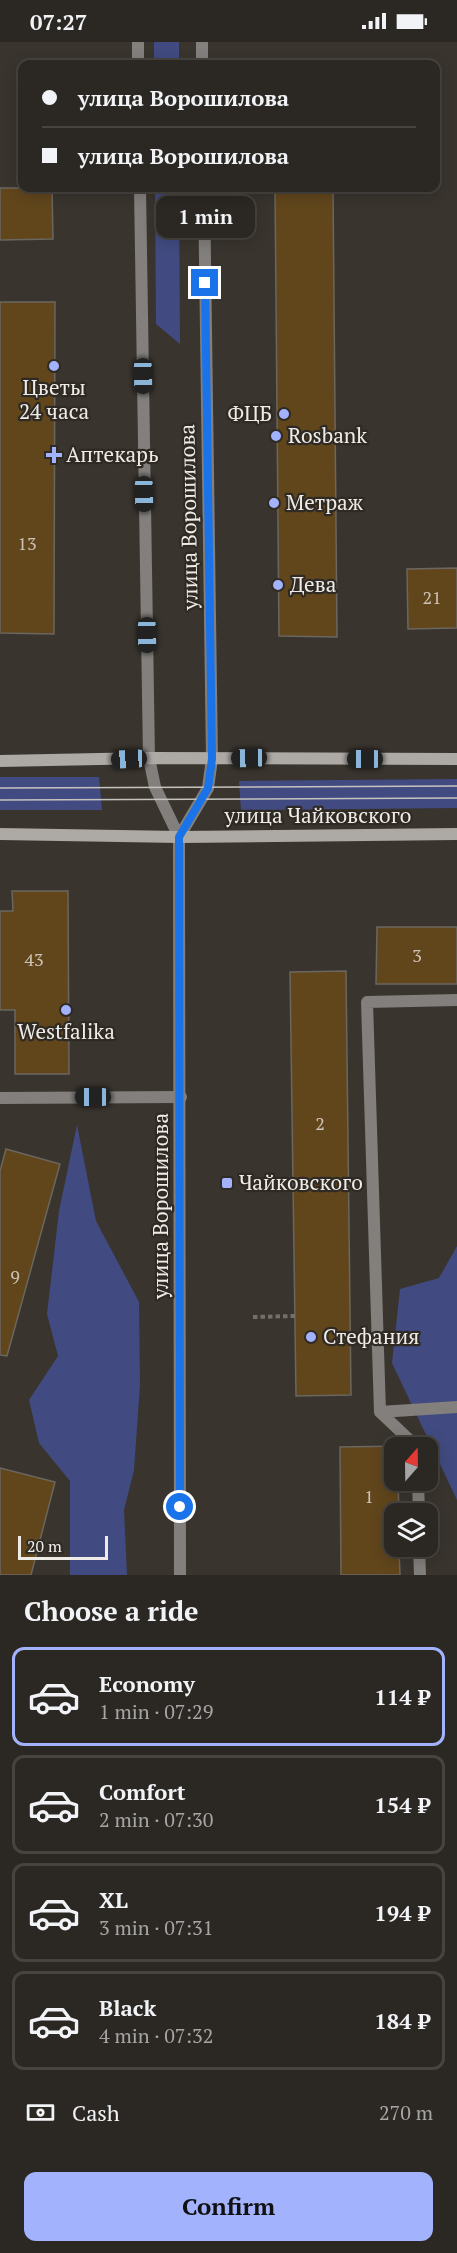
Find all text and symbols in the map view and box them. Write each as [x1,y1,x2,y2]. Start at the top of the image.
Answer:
text: 07:27 [30,7,87,36]
text: улица Ворошилова [78,83,289,112]
text: улица Ворошилова [78,141,289,170]
callout: 1 min [156,196,254,238]
text: 1 min [178,203,233,230]
route end [191,269,218,296]
car [134,358,152,394]
marker: Цветы 24 часа [47,359,61,373]
place label: Цветы 24 часа [19,373,89,425]
place label: ФЦБ [228,399,272,427]
marker: ФЦБ [277,407,291,421]
place label: Rosbank [288,421,367,449]
street label: улица Ворошилова [172,423,204,611]
marker: Rosbank [269,429,283,443]
place label: Аптекарь [66,440,159,468]
marker: Аптекарь [47,448,61,462]
car [135,476,153,512]
place label: Метраж [286,488,364,516]
marker: Метраж [267,496,281,510]
house number: 13 [17,531,37,555]
place label: Дева [290,570,337,598]
marker: Дева [271,578,285,592]
house number: 21 [422,585,442,609]
car [138,617,156,653]
car [111,749,147,769]
car [231,749,267,767]
car [347,750,383,768]
street label: улица Чайковского [224,801,411,829]
house number: 3 [412,943,422,967]
house number: 43 [24,947,44,971]
marker: Westfalika [59,1003,73,1017]
place label: Westfalika [17,1017,115,1045]
car [75,1088,111,1106]
house number: 2 [315,1111,325,1135]
street label: улица Ворошилова [146,1113,174,1300]
place label: Чайковского [239,1168,363,1196]
marker: Чайковского [220,1176,234,1190]
house number: 9 [10,1264,20,1288]
place label: Стефания [323,1322,419,1350]
marker: Стефания [304,1330,318,1344]
north arrow [384,1437,438,1491]
map controls [384,1437,438,1557]
house number: 1 [364,1484,374,1508]
route start [166,1493,193,1520]
button: layers [384,1503,438,1557]
scale bar [18,1533,108,1560]
text: 20 m [27,1535,62,1557]
text: Choose a ride [24,1593,199,1629]
text: Economy [99,1669,195,1698]
icon: car [27,1670,81,1724]
text: 114 ₽ [374,1682,430,1711]
text: 1 min · 07:29 [99,1698,213,1725]
text: Comfort [99,1777,185,1806]
icon: car [27,1778,81,1832]
text: 154 ₽ [374,1790,430,1819]
text: 2 min · 07:30 [99,1806,213,1833]
text: XL [99,1885,128,1914]
icon: car [27,1886,81,1940]
text: 194 ₽ [374,1898,430,1927]
text: 3 min · 07:31 [99,1914,213,1941]
text: Black [99,1993,156,2022]
icon: car [27,1994,81,2048]
text: 184 ₽ [374,2006,430,2035]
text: 4 min · 07:32 [99,2022,213,2049]
icon: cash [24,2096,57,2129]
text: Cash [72,2098,120,2127]
text: 270 m [379,2099,433,2126]
button: Confirm [24,2172,433,2241]

